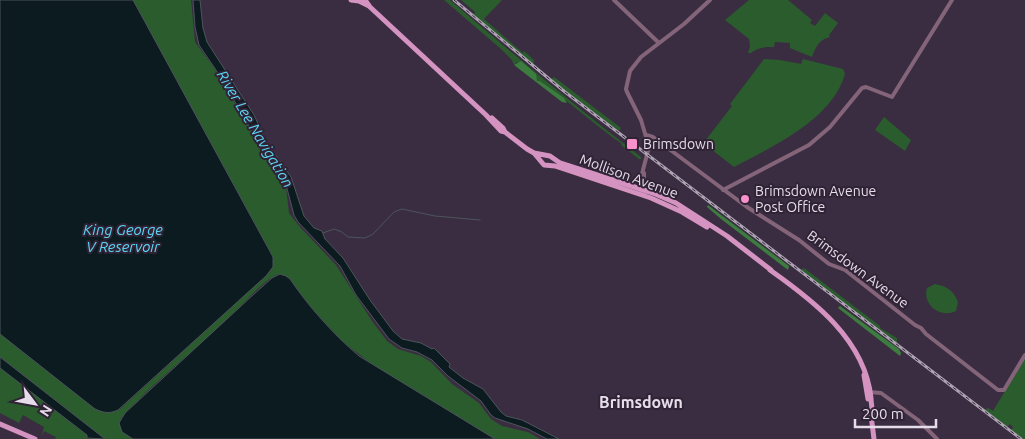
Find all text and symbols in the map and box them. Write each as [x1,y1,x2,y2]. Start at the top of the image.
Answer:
water label: River Lee Navigation [214,67,297,190]
place label: Brimsdown [643,136,714,152]
marker: Brimsdown [625,137,639,151]
street label: Mollison Avenue [578,151,680,201]
place label: Brimsdown Avenue Post Office [755,183,876,215]
marker: Brimsdown Avenue Post Office [739,193,751,205]
water label: King George V Reservoir [83,221,163,255]
street label: Brimsdown Avenue [804,227,912,311]
north arrow [10,379,60,429]
district label: Brimsdown [599,393,683,411]
scale bar [855,396,936,428]
text: N [36,402,56,420]
text: 200 m [862,405,904,422]

